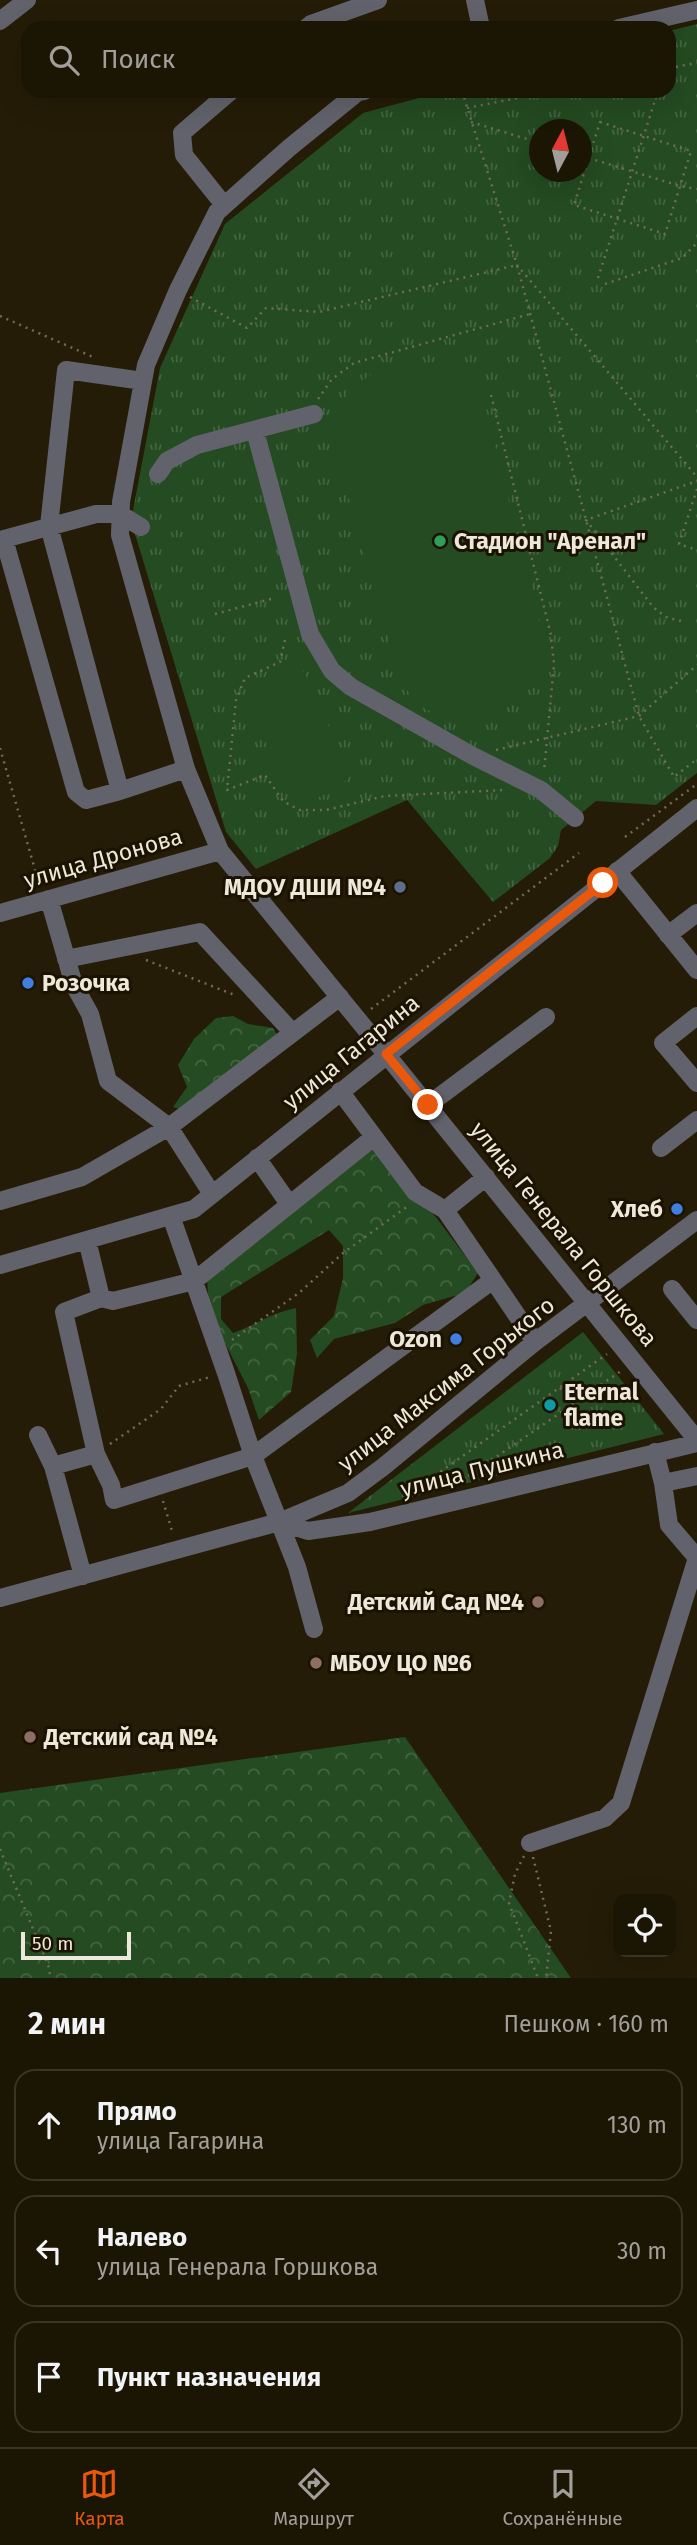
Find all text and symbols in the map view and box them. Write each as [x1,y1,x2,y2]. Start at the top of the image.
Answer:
search box [21,21,676,98]
icon: search [45,41,83,79]
text: Поиск [101,44,175,75]
north arrow [529,119,592,182]
place label: Стадион "Аренал" [454,527,646,555]
marker: Стадион "Аренал" [432,533,448,549]
street label: улица Дронова [20,822,186,894]
route start [587,867,618,898]
place label: МДОУ ДШИ №4 [224,873,386,901]
marker: МДОУ ДШИ №4 [392,879,408,895]
place label: Розочка [42,969,130,997]
marker: Розочка [20,975,36,991]
street label: улица Гагарина [277,989,425,1115]
route end [412,1089,443,1120]
street label: улица Генерала Горшкова [465,1116,663,1352]
place label: Хлеб [610,1195,663,1223]
marker: Хлеб [669,1201,685,1217]
street label: улица Максима Горького [332,1291,560,1477]
place label: Ozon [389,1325,442,1353]
marker: Ozon [448,1331,464,1347]
place label: Eternal flame [564,1378,639,1432]
marker: Eternal flame [542,1397,558,1413]
street label: улица Пушкина [397,1435,567,1503]
place label: Детский Сад №4 [347,1588,524,1616]
marker: Детский Сад №4 [530,1594,546,1610]
place label: МБОУ ЦО №6 [330,1649,472,1677]
marker: МБОУ ЦО №6 [308,1655,324,1671]
place label: Детский сад №4 [43,1723,218,1751]
marker: Детский сад №4 [22,1729,38,1745]
map controls [613,1894,676,1957]
button: locate [613,1894,676,1957]
scale bar [21,1929,131,1961]
text: 50 m [32,1932,73,1955]
text: 2 мин [28,2006,106,2042]
text: Пешком · 160 m [503,2010,669,2038]
text: Прямо [97,2096,177,2127]
icon: ahead [30,2106,68,2144]
text: 130 m [607,2111,667,2139]
text: улица Гагарина [97,2127,264,2155]
text: Налево [97,2222,187,2253]
icon: left [30,2232,68,2270]
text: 30 m [617,2237,667,2265]
text: улица Генерала Горшкова [97,2253,378,2281]
icon: arrive [30,2358,68,2396]
text: Пункт назначения [97,2362,321,2393]
tab: Карта [74,2465,125,2530]
tab: Маршрут [273,2465,354,2530]
tab: Сохранённые [502,2465,623,2530]

